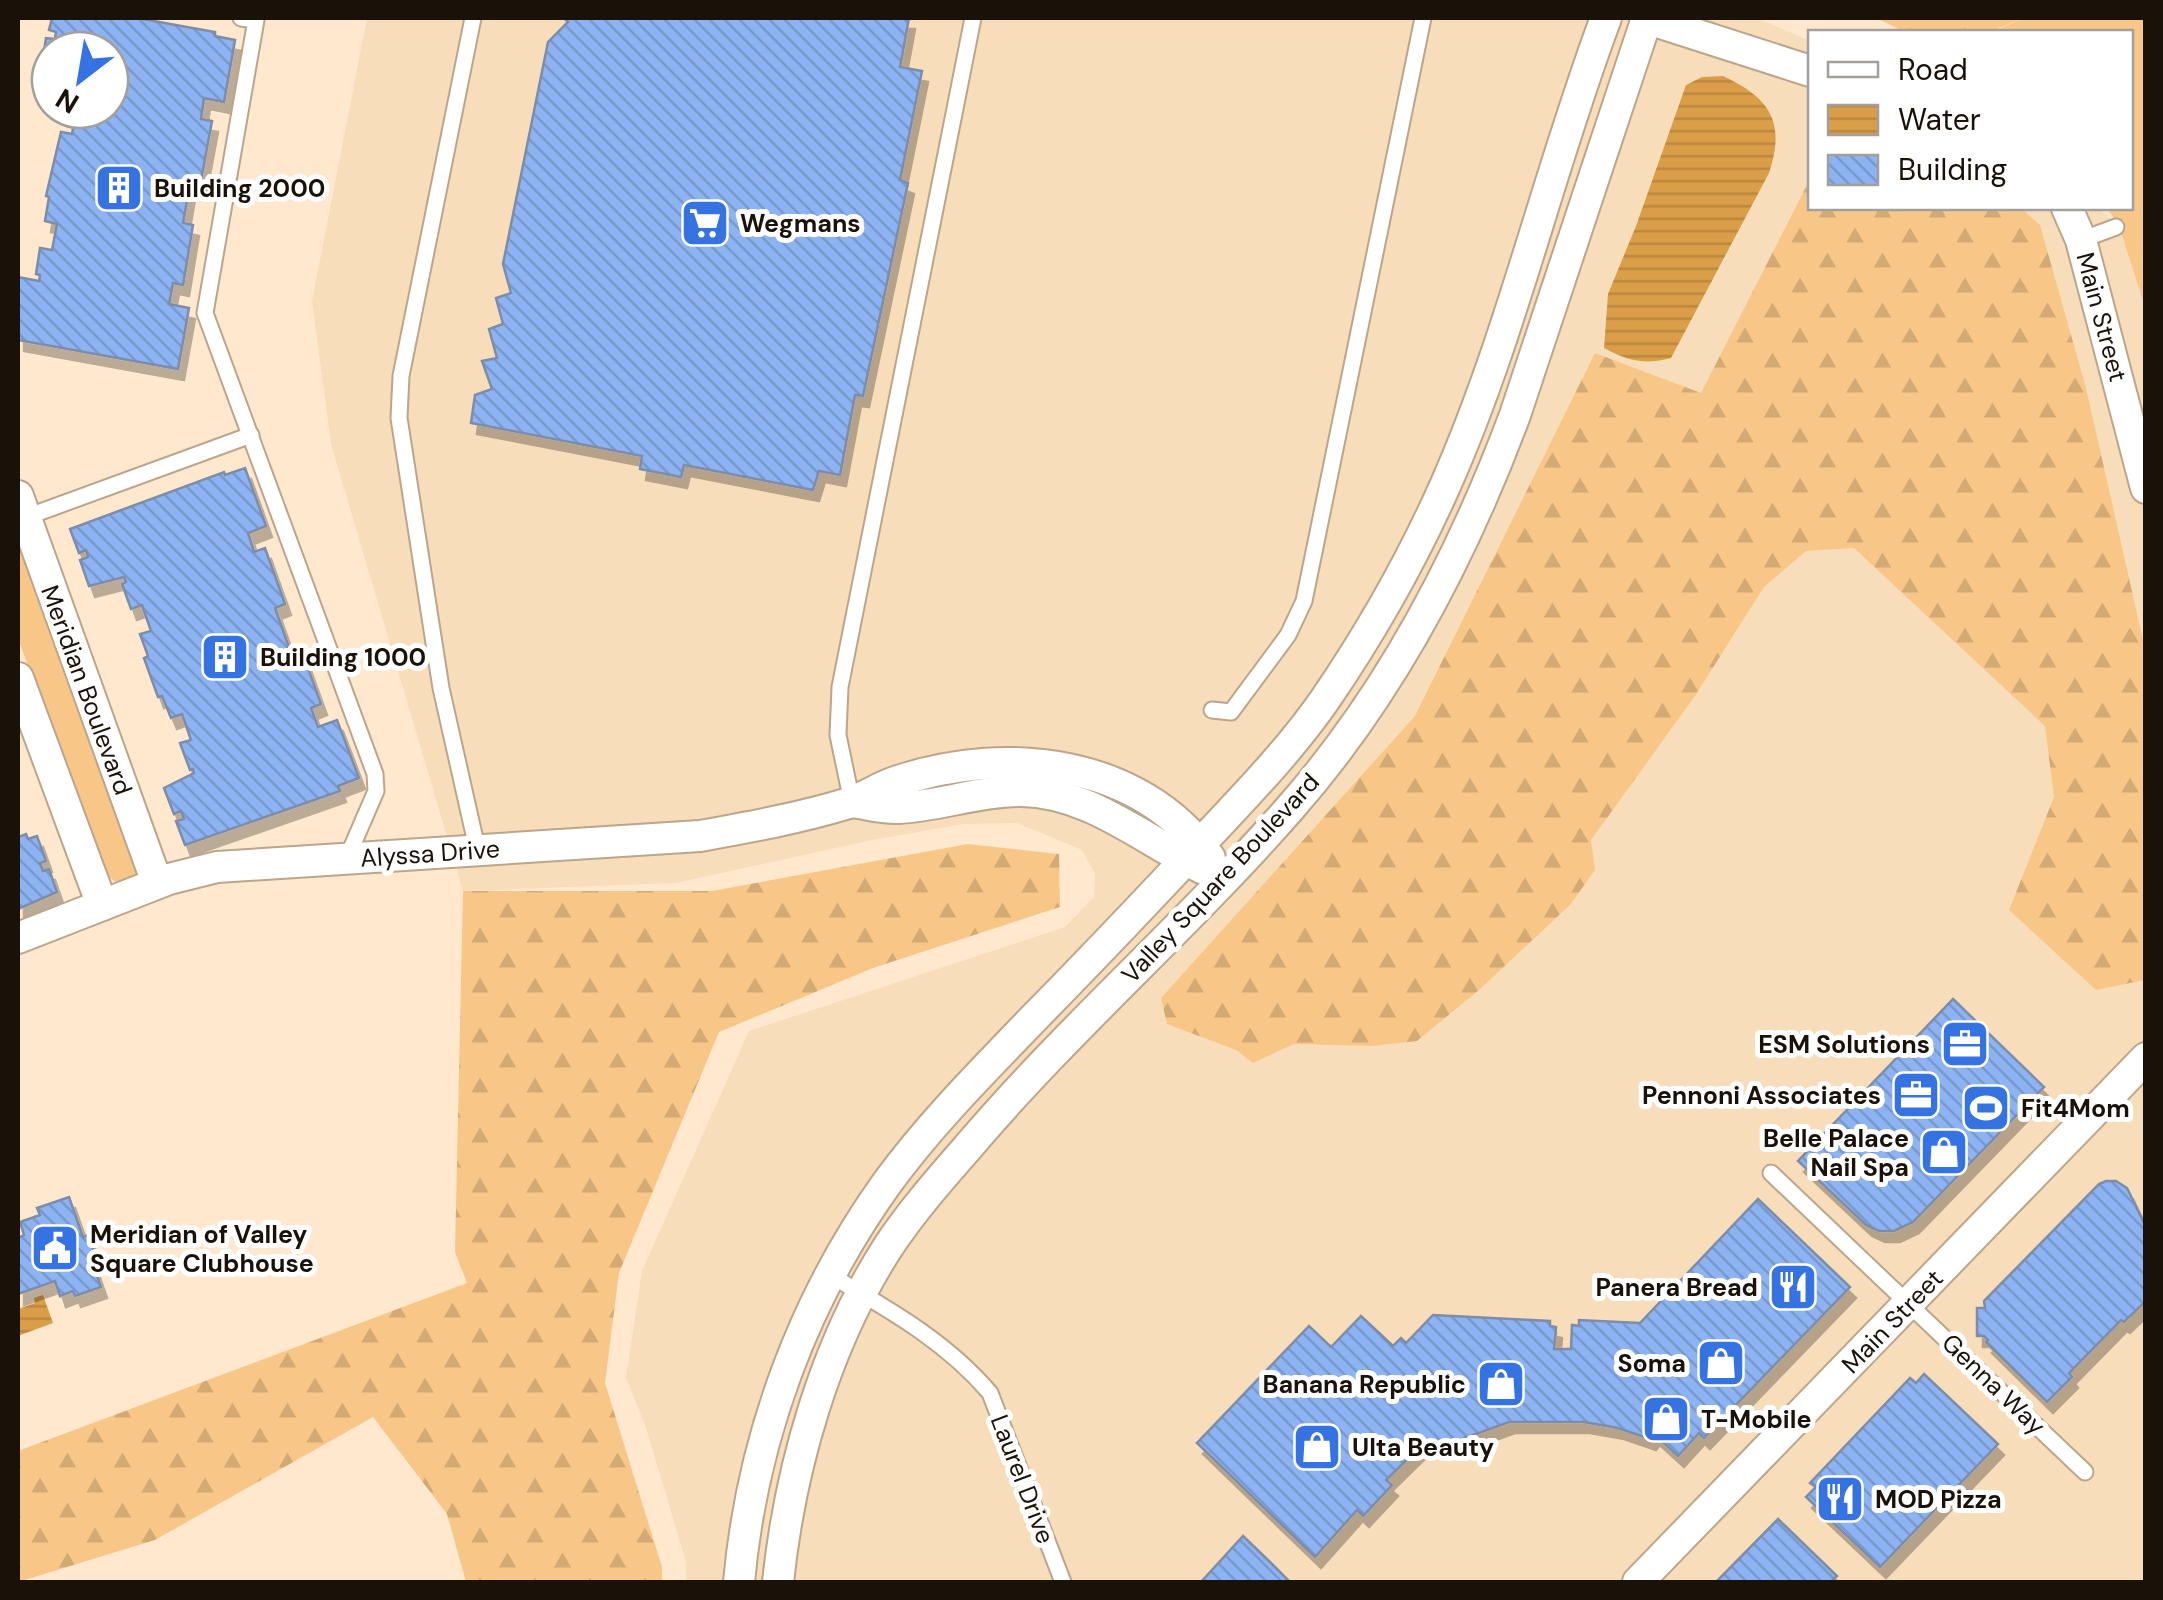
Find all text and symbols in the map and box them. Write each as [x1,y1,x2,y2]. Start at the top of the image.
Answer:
north arrow [30,30,130,130]
legend [1808,30,2133,210]
text: Road [1898,50,1968,89]
text: N [49,80,86,122]
text: Water [1898,100,1981,139]
text: Building [1898,150,2007,189]
building icon: Building 2000 [93,162,145,214]
place label: Building 2000 [154,172,325,205]
supermarket icon: Wegmans [679,197,731,249]
place label: Wegmans [740,207,861,240]
street label: Main Street [2068,249,2135,385]
street label: Meridian Boulevard [33,581,140,800]
building icon: Building 1000 [199,631,251,683]
place label: Building 1000 [260,641,426,674]
street label: Valley Square Boulevard [1114,766,1327,991]
street label: Alyssa Drive [359,832,501,875]
office icon: ESM Solutions [1939,1018,1991,1070]
place label: ESM Solutions [1758,1028,1930,1061]
office icon: Pennoni Associates [1890,1069,1942,1121]
place label: Pennoni Associates [1642,1079,1881,1112]
sports icon: Fit4Mom [1960,1082,2012,1134]
place label: Fit4Mom [2021,1092,2130,1125]
place label: Belle Palace Nail Spa [1763,1122,1909,1184]
shop icon: Belle Palace Nail Spa [1918,1126,1970,1178]
place label: Meridian of Valley Square Clubhouse [90,1218,314,1280]
public building icon: Meridian of Valley Square Clubhouse [29,1222,81,1274]
restaurant icon: Panera Bread [1767,1261,1819,1313]
street label: Main Street [1834,1262,1950,1380]
place label: Panera Bread [1596,1271,1758,1304]
street label: Genna Way [1935,1327,2053,1442]
shop icon: Soma [1695,1337,1747,1389]
place label: Soma [1617,1347,1686,1380]
shop icon: Banana Republic [1475,1358,1527,1410]
place label: Banana Republic [1262,1368,1466,1401]
shop icon: T-Mobile [1640,1393,1692,1445]
place label: T-Mobile [1701,1403,1811,1436]
street label: Laurel Drive [983,1410,1062,1548]
shop icon: Ulta Beauty [1291,1421,1343,1473]
place label: Ulta Beauty [1352,1431,1494,1464]
restaurant icon: MOD Pizza [1814,1473,1866,1525]
place label: MOD Pizza [1875,1483,2002,1516]

